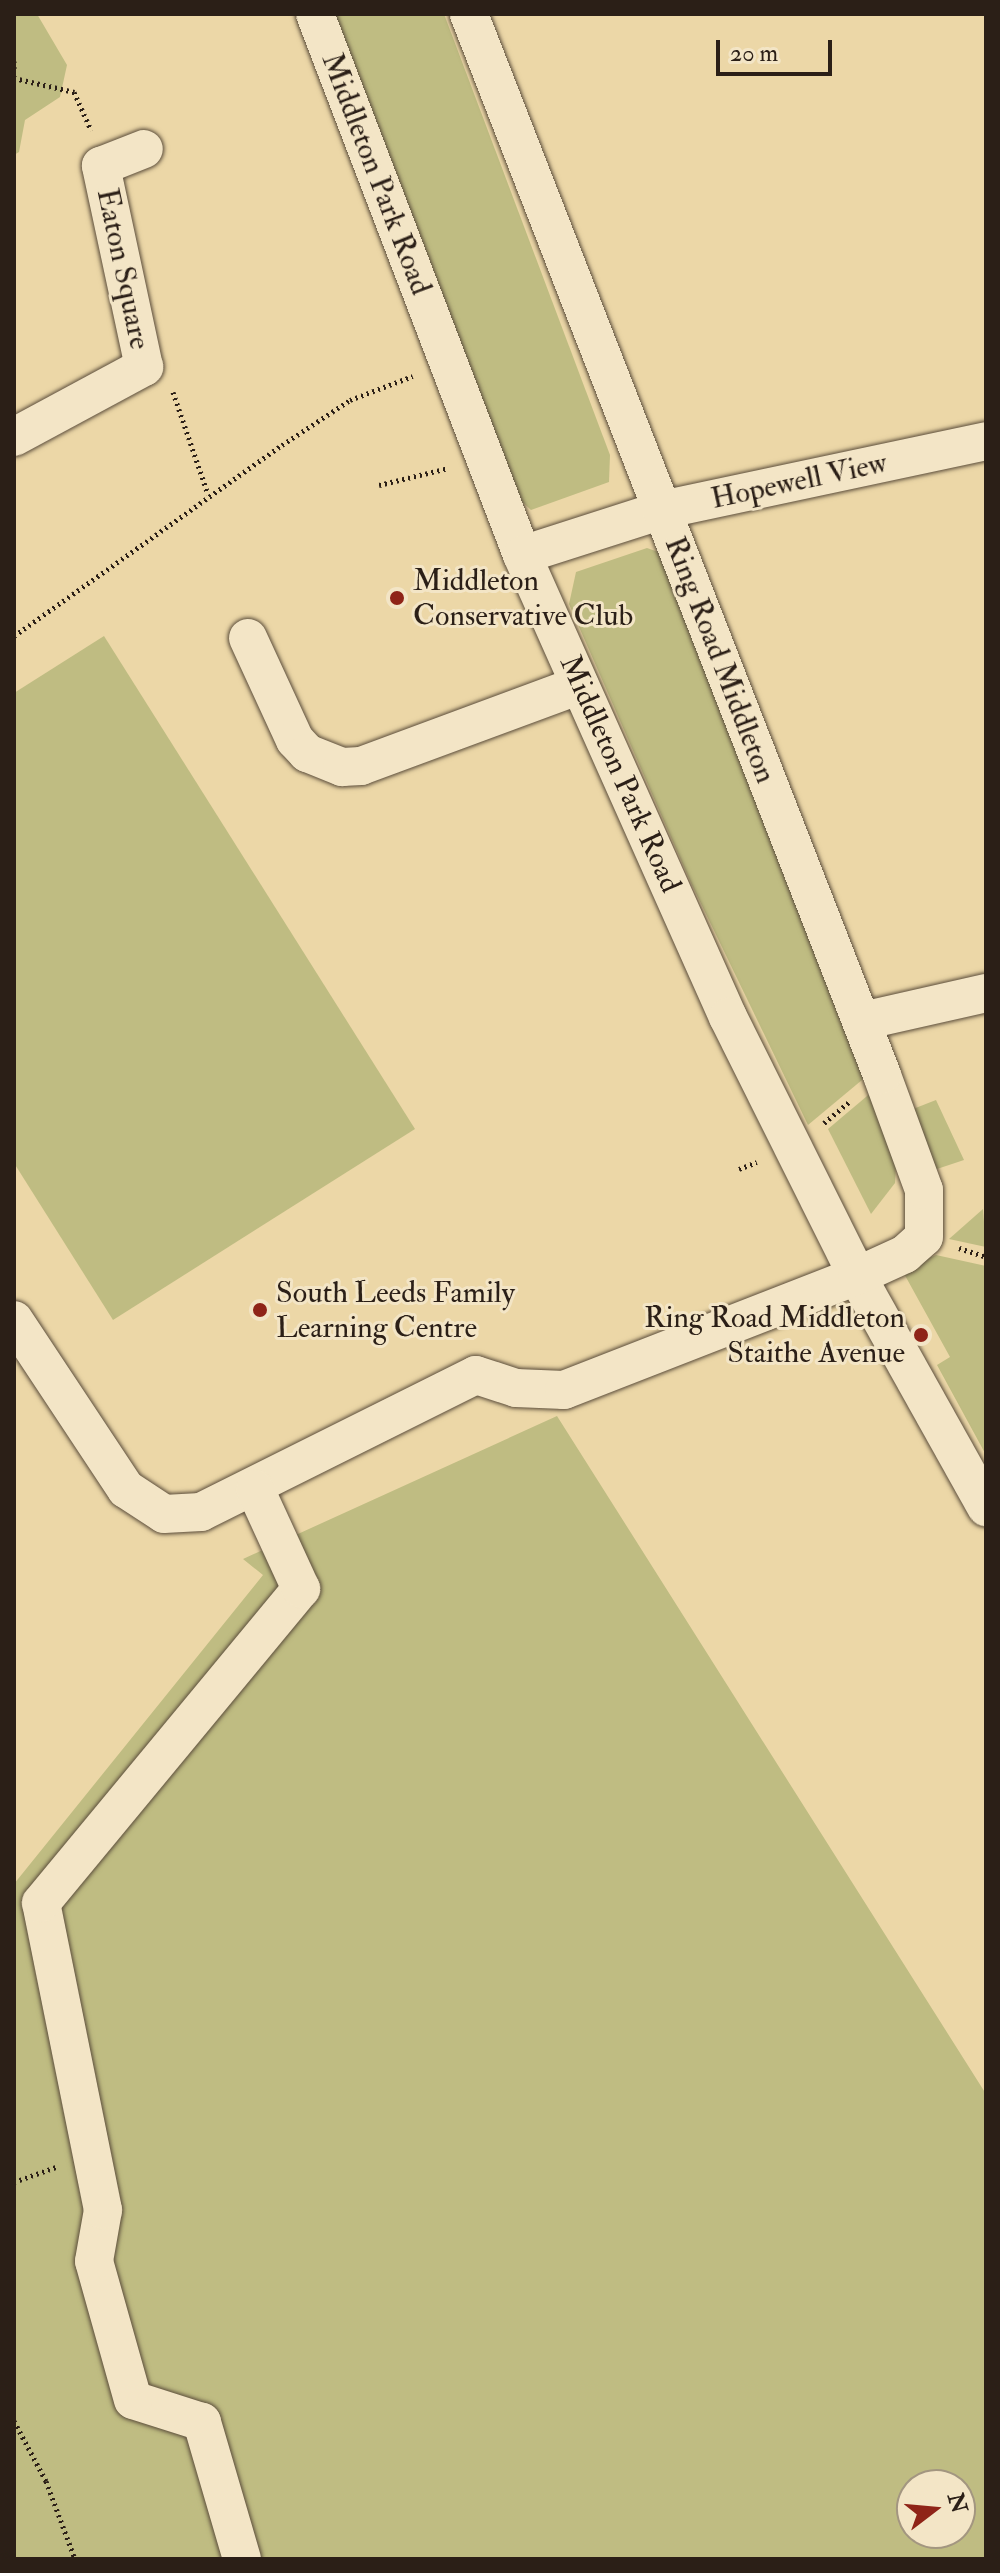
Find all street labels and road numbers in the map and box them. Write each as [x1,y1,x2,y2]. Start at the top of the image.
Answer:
street label: Middleton Park Road [313,48,439,300]
street label: Eaton Square [88,185,158,353]
street label: Hopewell View [708,445,890,517]
street label: Ring Road Middleton [656,532,784,788]
street label: Middleton Park Road [551,650,689,898]

